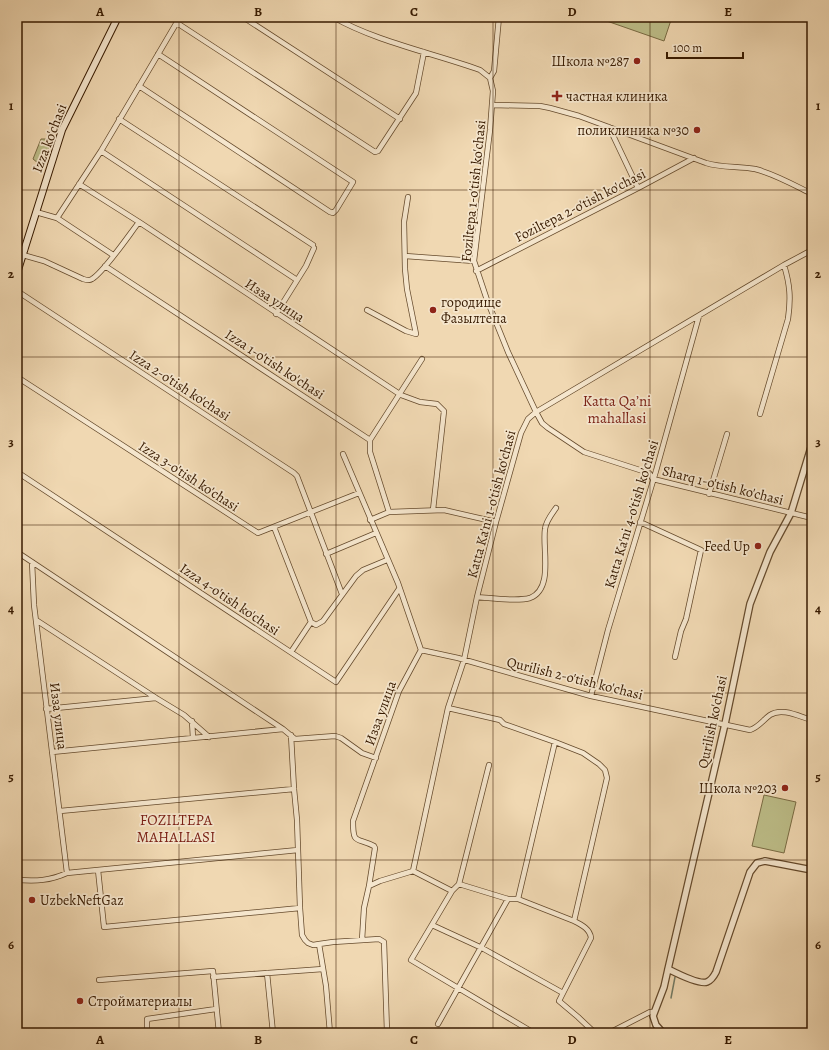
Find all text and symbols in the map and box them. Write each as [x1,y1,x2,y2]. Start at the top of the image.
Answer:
text: A [95,3,105,20]
text: B [254,3,262,20]
text: C [410,3,418,20]
text: D [567,3,577,20]
text: E [724,3,732,20]
scale bar [667,34,743,60]
text: 100 m [673,40,702,56]
place label: Школа №287 [551,52,629,71]
marker: Школа №287 [632,56,642,66]
place label: частная клиника [566,87,668,106]
marker: частная клиника [551,90,563,102]
text: 1 [9,97,14,114]
text: 1 [816,97,821,114]
street label: Izza ko'chasi [28,101,71,175]
street label: Foziltepa 1-o'tish ko'chasi [457,119,490,263]
place label: поликлиника №30 [577,121,689,140]
marker: поликлиника №30 [692,125,702,135]
street label: Foziltepa 2-o'tish ko'chasi [511,164,649,247]
text: 2 [8,265,15,282]
text: 2 [815,265,822,282]
street label: Изза улица [241,274,309,327]
place label: городище Фазылтепа [441,293,507,328]
marker: городище Фазылтепа [428,305,438,315]
street label: Izza 1-o'tish ko'chasi [221,325,328,404]
street label: Izza 2-o'tish ko'chasi [125,346,234,425]
district label: Katta Qaʼni mahallasi [583,391,651,428]
street label: Katta Ka'ni 1-o'tish ko'chasi [463,428,520,580]
text: 3 [8,433,14,450]
text: 3 [815,433,821,450]
street label: Izza 3-o'tish ko'chasi [135,437,243,516]
street label: Katta Ka'ni 4-o'tish ko'chasi [600,438,663,591]
street label: Sharq 1-o'tish ko'chasi [660,461,786,510]
place label: Feed Up [704,537,750,556]
marker: Feed Up [753,541,763,551]
street label: Izza 4-o'tish ko'chasi [176,559,283,640]
text: 4 [8,600,14,617]
text: 4 [815,600,821,617]
street label: Qurilish 2-o'tish ko'chasi [505,652,645,705]
street label: Qurilish ko'chasi [693,674,732,770]
street label: Изза улица [360,678,401,748]
street label: Изза улица [45,681,72,751]
text: 5 [8,768,14,785]
text: 5 [815,768,821,785]
place label: Школа №203 [699,779,777,798]
marker: Школа №203 [780,783,790,793]
district label: FOZILTEPA MAHALLASI [137,810,215,847]
place label: UzbekNeftGaz [40,891,124,910]
marker: UzbekNeftGaz [27,895,37,905]
text: 6 [8,936,14,953]
text: 6 [815,936,821,953]
place label: Стройматериалы [88,992,192,1011]
marker: Стройматериалы [75,996,85,1006]
text: A [95,1031,105,1048]
text: B [254,1031,262,1048]
text: C [410,1031,418,1048]
text: D [567,1031,577,1048]
text: E [724,1031,732,1048]

